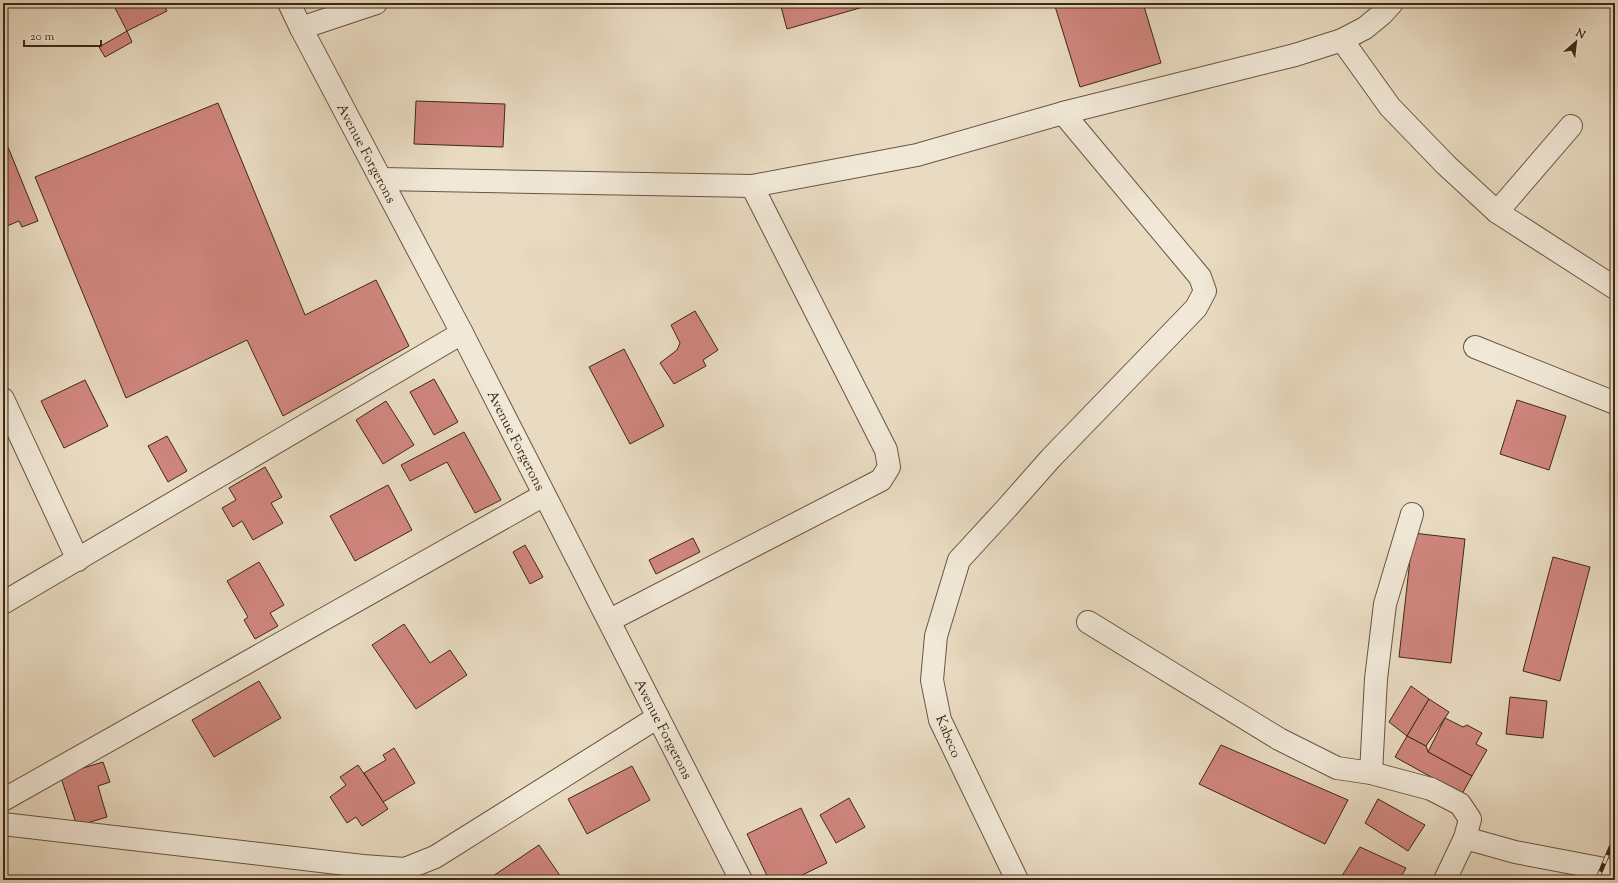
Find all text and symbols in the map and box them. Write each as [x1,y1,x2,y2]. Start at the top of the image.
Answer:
scale bar [24,22,101,48]
north arrow [1556,22,1596,62]
text: N [1572,24,1588,43]
text: 20 m [30,28,55,46]
street label: Avenue Forgerons [331,100,400,207]
street label: Avenue Forgerons [481,387,549,495]
street label: Avenue Forgerons [628,676,696,783]
street label: Kabeco [929,712,965,762]

